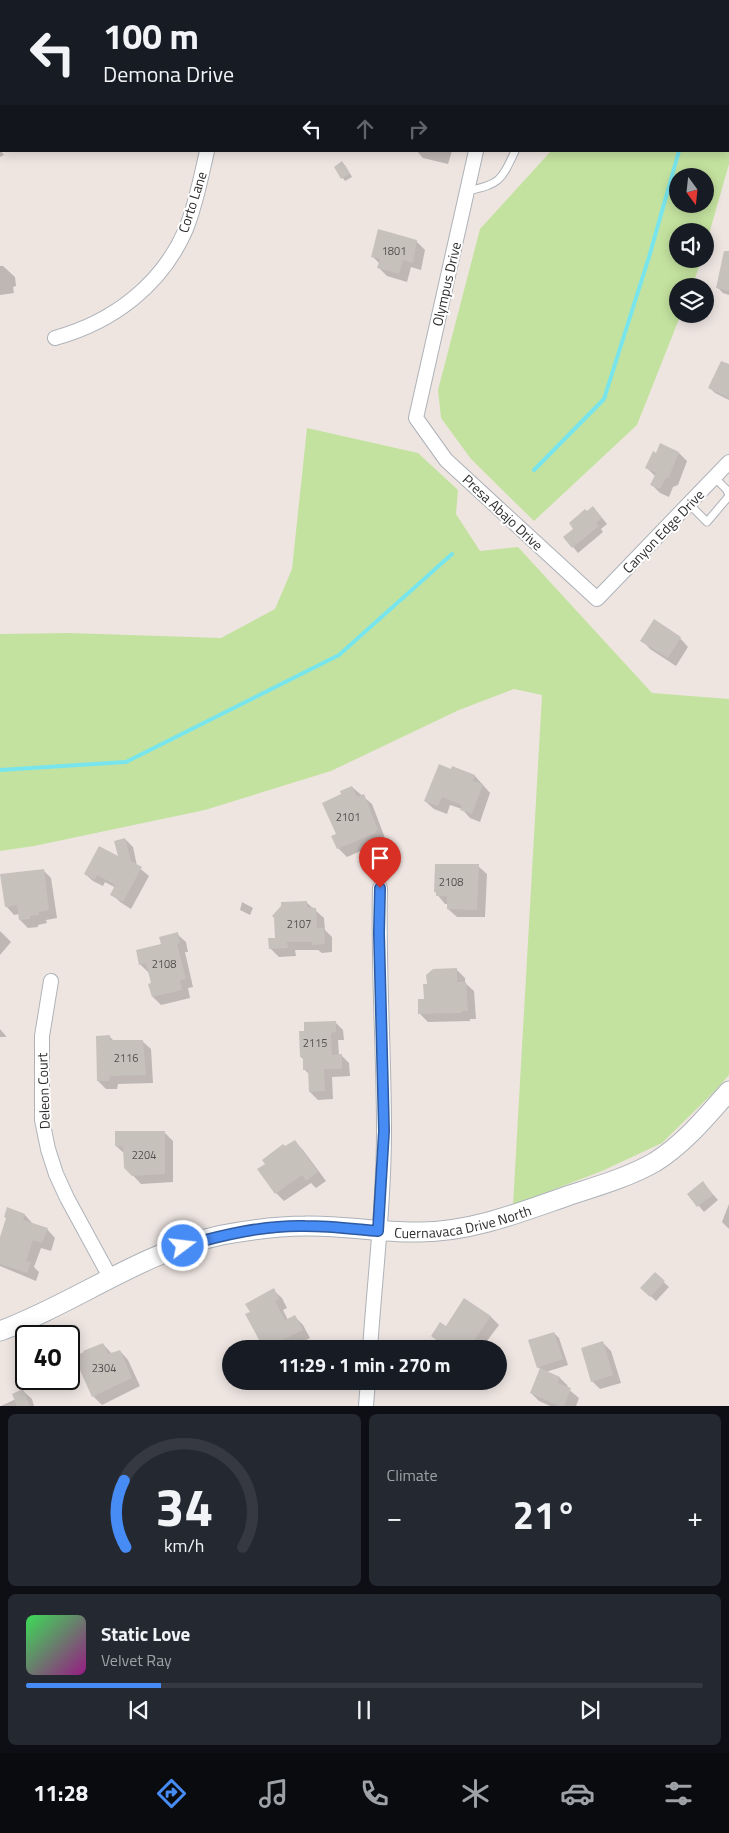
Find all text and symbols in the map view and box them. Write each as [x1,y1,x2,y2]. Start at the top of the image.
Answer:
text: 100 m [103,9,199,63]
icon: left [20,20,85,85]
text: Demona Drive [103,57,234,91]
icon: left [298,115,326,143]
icon: ahead [351,115,379,143]
icon: right [404,115,432,143]
north arrow [669,168,714,212]
map controls [669,168,714,323]
street label: Corto Lane [172,169,212,235]
button: sound [669,223,714,268]
street label: Olympus Drive [426,240,466,328]
house number: 1801 [382,243,406,259]
button: layers [669,278,714,323]
street label: Presa Abajo Drive [458,469,548,555]
street label: Canyon Edge Drive [617,484,709,578]
house number: 2101 [336,809,360,825]
pin [359,837,401,888]
icon: arrive [366,844,394,872]
house number: 2108 [439,874,463,890]
house number: 2107 [287,916,311,932]
house number: 2108 [152,956,176,972]
house number: 2115 [303,1035,327,1051]
house number: 2116 [114,1050,138,1066]
street label: Deleon Court [31,1052,55,1130]
house number: 2204 [132,1147,156,1163]
street label: Cuernavaca Drive North [394,1199,534,1243]
position arrow [156,1219,208,1271]
speed limit sign: 40 [15,1325,80,1390]
text: 11:29 · 1 min · 270 m [278,1350,451,1379]
house number: 2304 [92,1360,116,1376]
text: Climate [387,1463,438,1487]
text: 34 [155,1467,213,1546]
text: 21° [513,1486,577,1544]
text: − [387,1495,402,1538]
text: + [687,1495,703,1538]
text: km/h [164,1532,204,1559]
text: Static Love [101,1619,190,1648]
text: Velvet Ray [101,1648,172,1672]
icon: previous [125,1696,153,1724]
icon: pause [350,1696,378,1724]
icon: next [576,1696,604,1724]
text: 11:28 [33,1776,88,1810]
icon: directions [154,1776,189,1811]
icon: music [256,1776,291,1811]
icon: phone [357,1776,392,1811]
icon: climate [458,1776,493,1811]
icon: car [560,1776,595,1811]
icon: filters [661,1776,696,1811]

